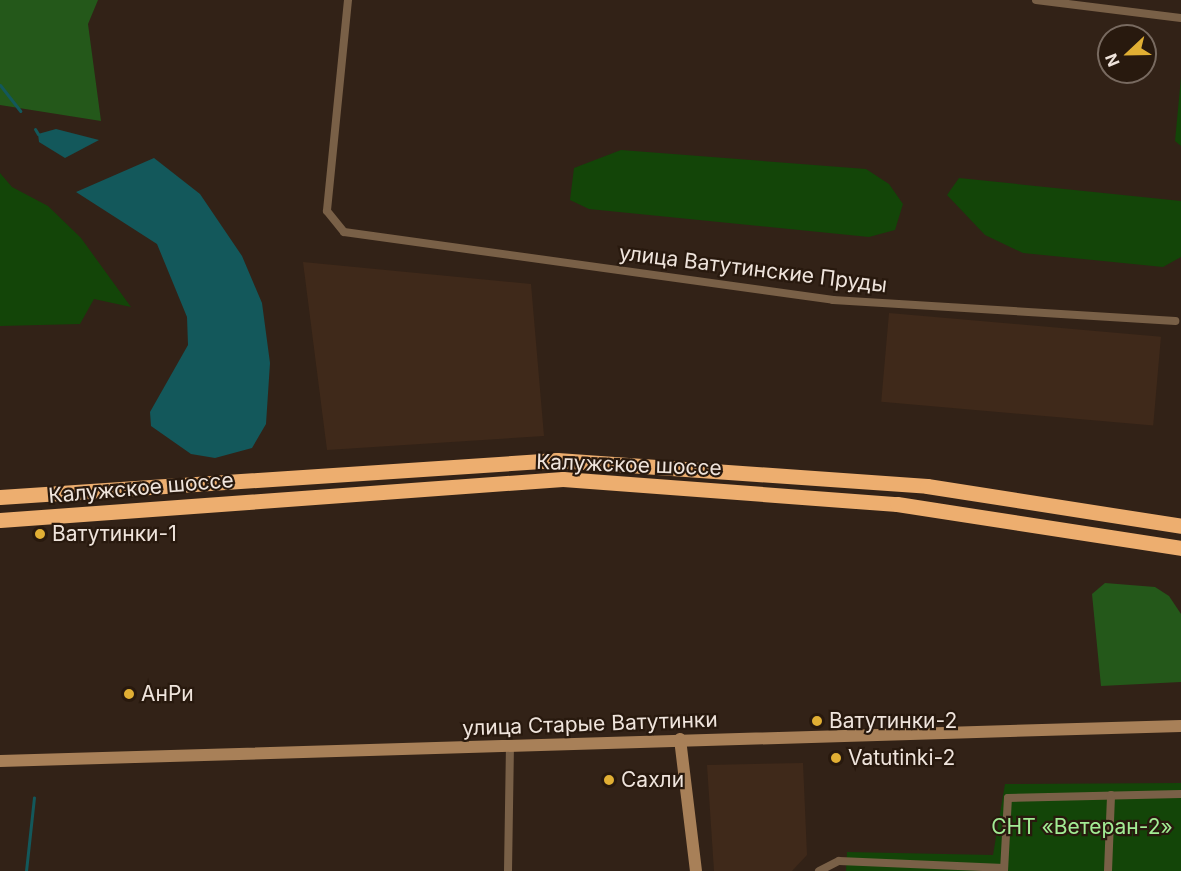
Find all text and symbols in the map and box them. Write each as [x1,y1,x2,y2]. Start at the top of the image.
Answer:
north arrow [1097,24,1157,84]
text: N [1101,51,1124,69]
street label: улица Ватутинские Пруды [618,240,888,298]
street label: Калужское шоссе [536,449,722,481]
street label: Калужское шоссе [47,467,235,509]
place label: Ватутинки-1 [52,521,177,547]
marker: Ватутинки-1 [33,527,47,541]
place label: АнРи [141,681,194,707]
marker: АнРи [122,687,136,701]
street label: улица Старые Ватутинки [462,707,718,741]
place label: Ватутинки-2 [829,708,957,734]
marker: Ватутинки-2 [810,714,824,728]
place label: Vatutinki-2 [848,745,955,771]
marker: Vatutinki-2 [829,751,843,765]
place label: Сахли [621,767,684,793]
marker: Сахли [602,773,616,787]
park label: СНТ «Ветеран-2» [991,814,1173,840]

